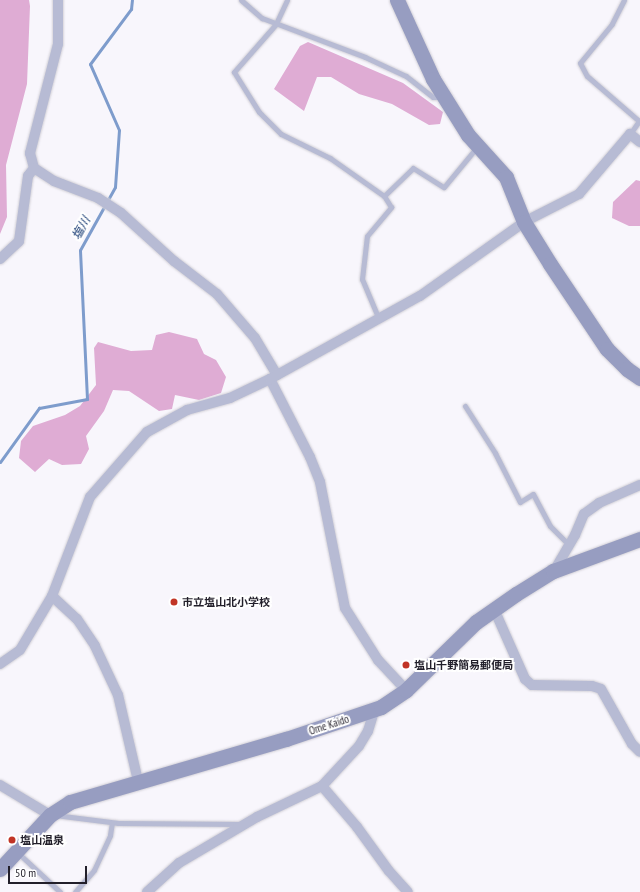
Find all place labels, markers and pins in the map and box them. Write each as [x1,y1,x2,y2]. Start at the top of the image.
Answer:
place label: 市立塩山北小学校 [182,595,270,609]
marker: 市立塩山北小学校 [169,597,179,607]
place label: 塩山千野簡易郵便局 [414,658,513,672]
marker: 塩山千野簡易郵便局 [401,660,411,670]
place label: 塩山温泉 [20,833,64,847]
marker: 塩山温泉 [7,835,17,845]

